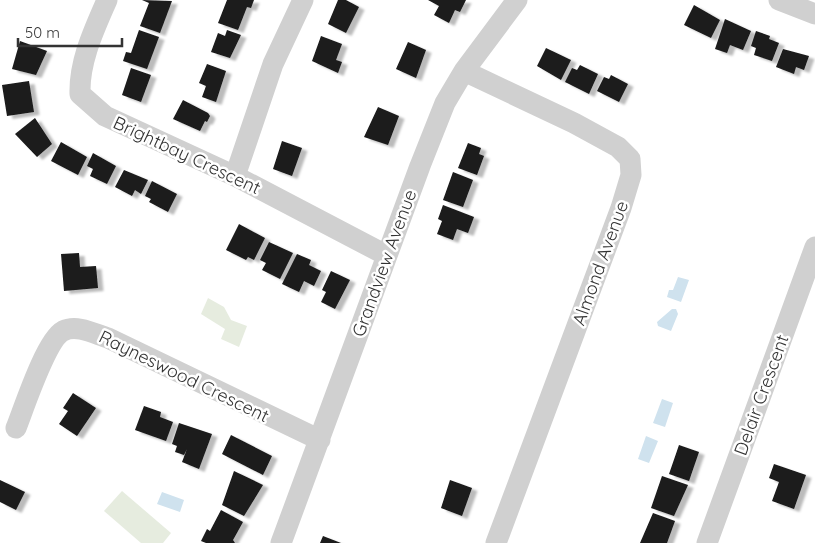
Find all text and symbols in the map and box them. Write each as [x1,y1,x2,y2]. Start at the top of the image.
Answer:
scale bar [18,15,121,47]
text: 50 m [25,23,60,42]
street label: Brightbay Crescent [110,111,264,199]
street label: Grandview Avenue [347,186,421,340]
street label: Almond Avenue [567,198,633,328]
street label: Rayneswood Crescent [95,325,273,427]
street label: Delair Crescent [728,331,794,459]

